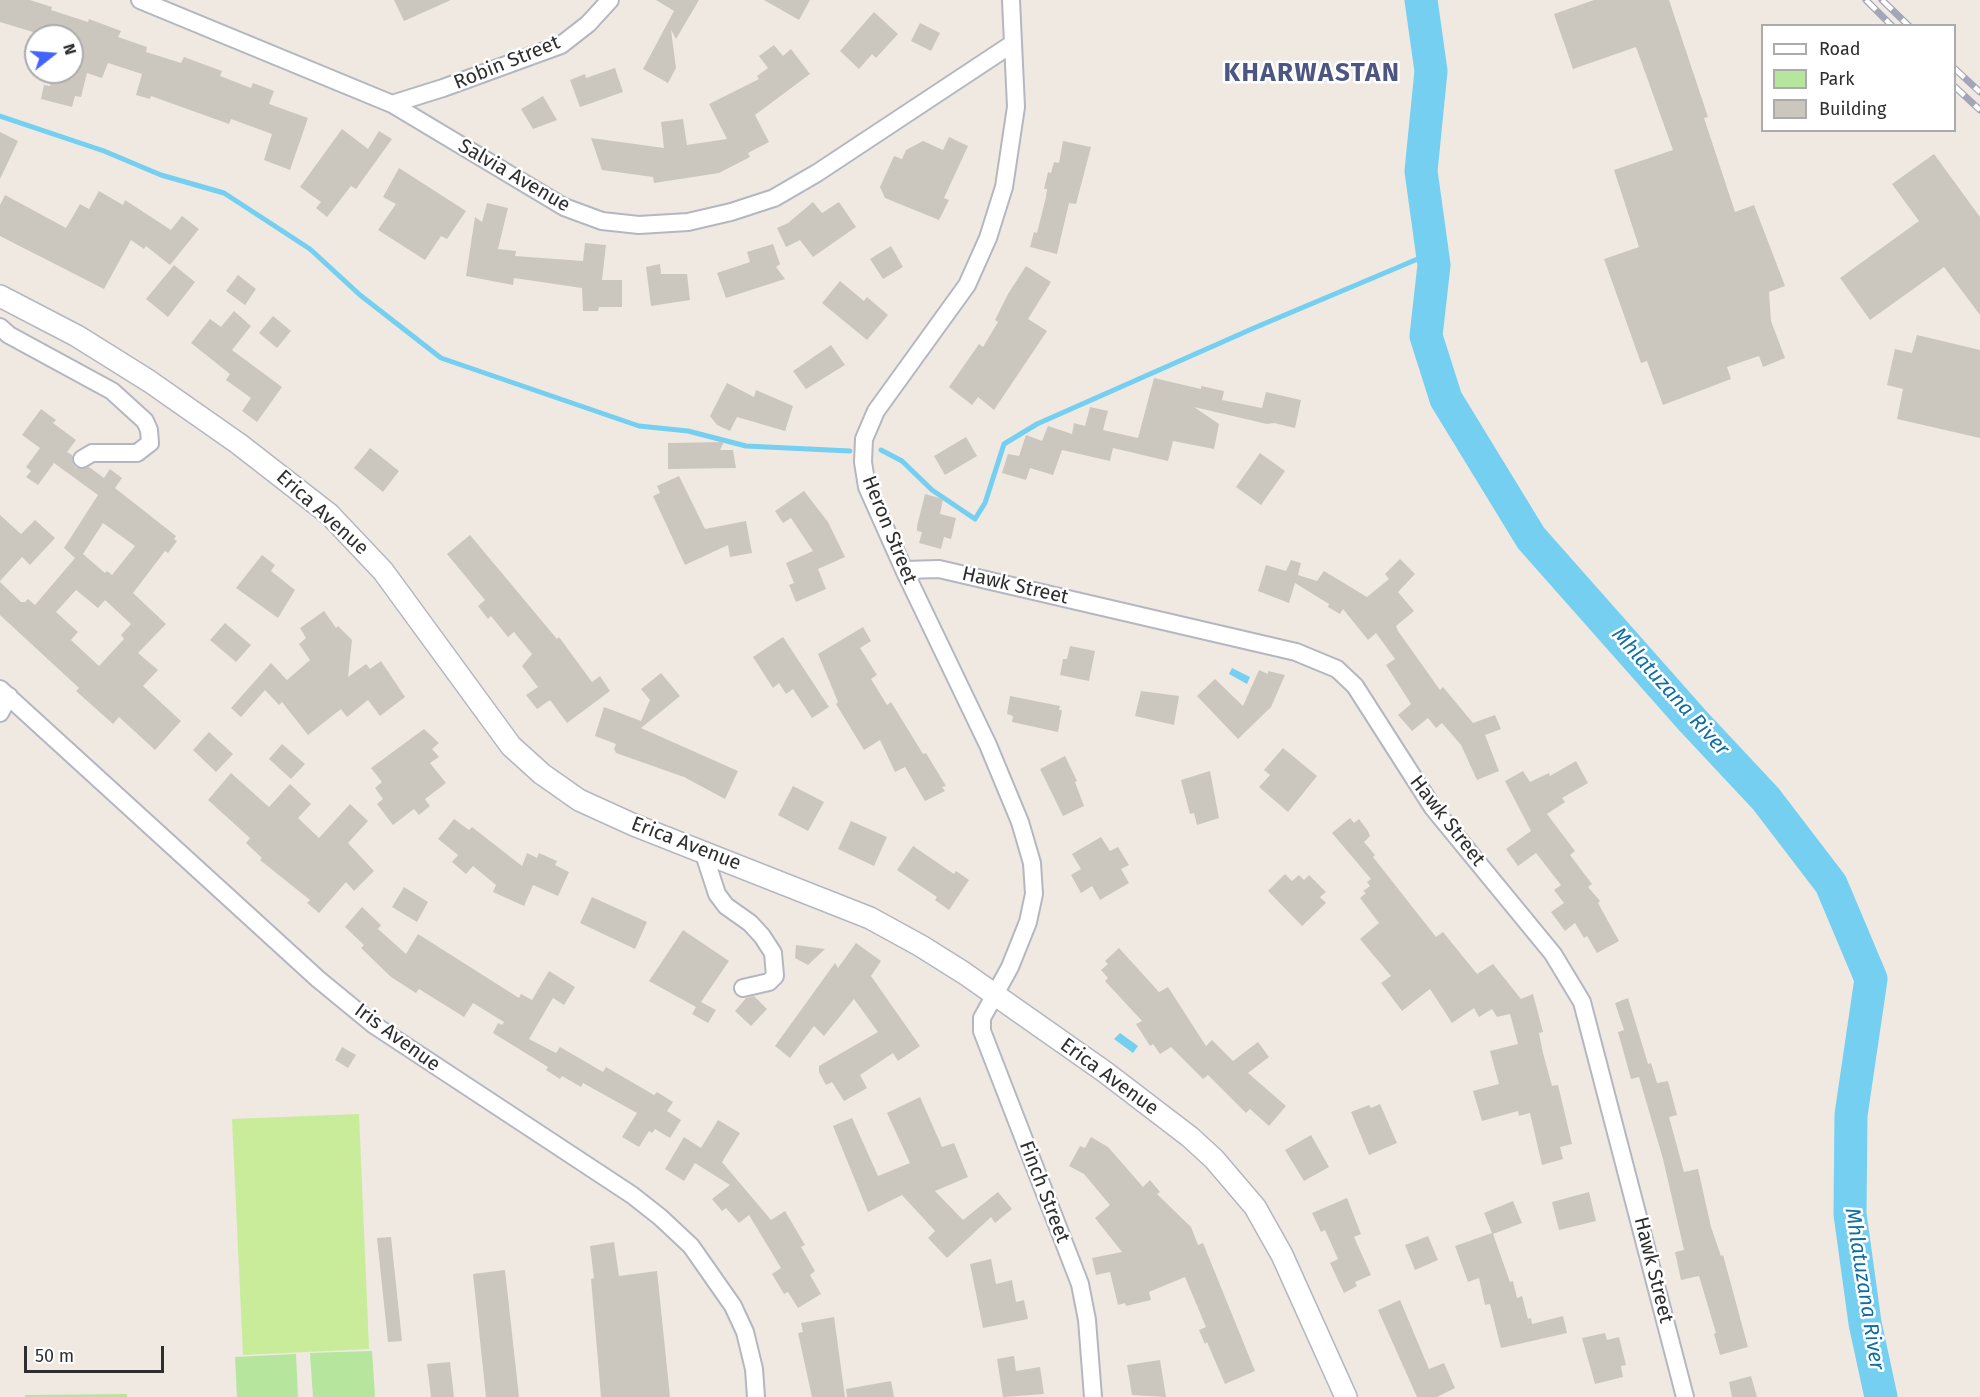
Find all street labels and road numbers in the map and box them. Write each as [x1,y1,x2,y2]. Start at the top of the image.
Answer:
street label: Robin Street [450,31,564,95]
street label: Salvia Avenue [454,134,574,218]
street label: Erica Avenue [271,465,373,561]
street label: Heron Street [856,472,922,588]
street label: Hawk Street [959,562,1071,610]
street label: Hawk Street [1404,771,1490,871]
street label: Erica Avenue [628,812,744,876]
street label: Iris Avenue [349,999,445,1077]
street label: Erica Avenue [1055,1033,1163,1121]
street label: Finch Street [1014,1138,1074,1246]
street label: Hawk Street [1628,1214,1678,1326]

